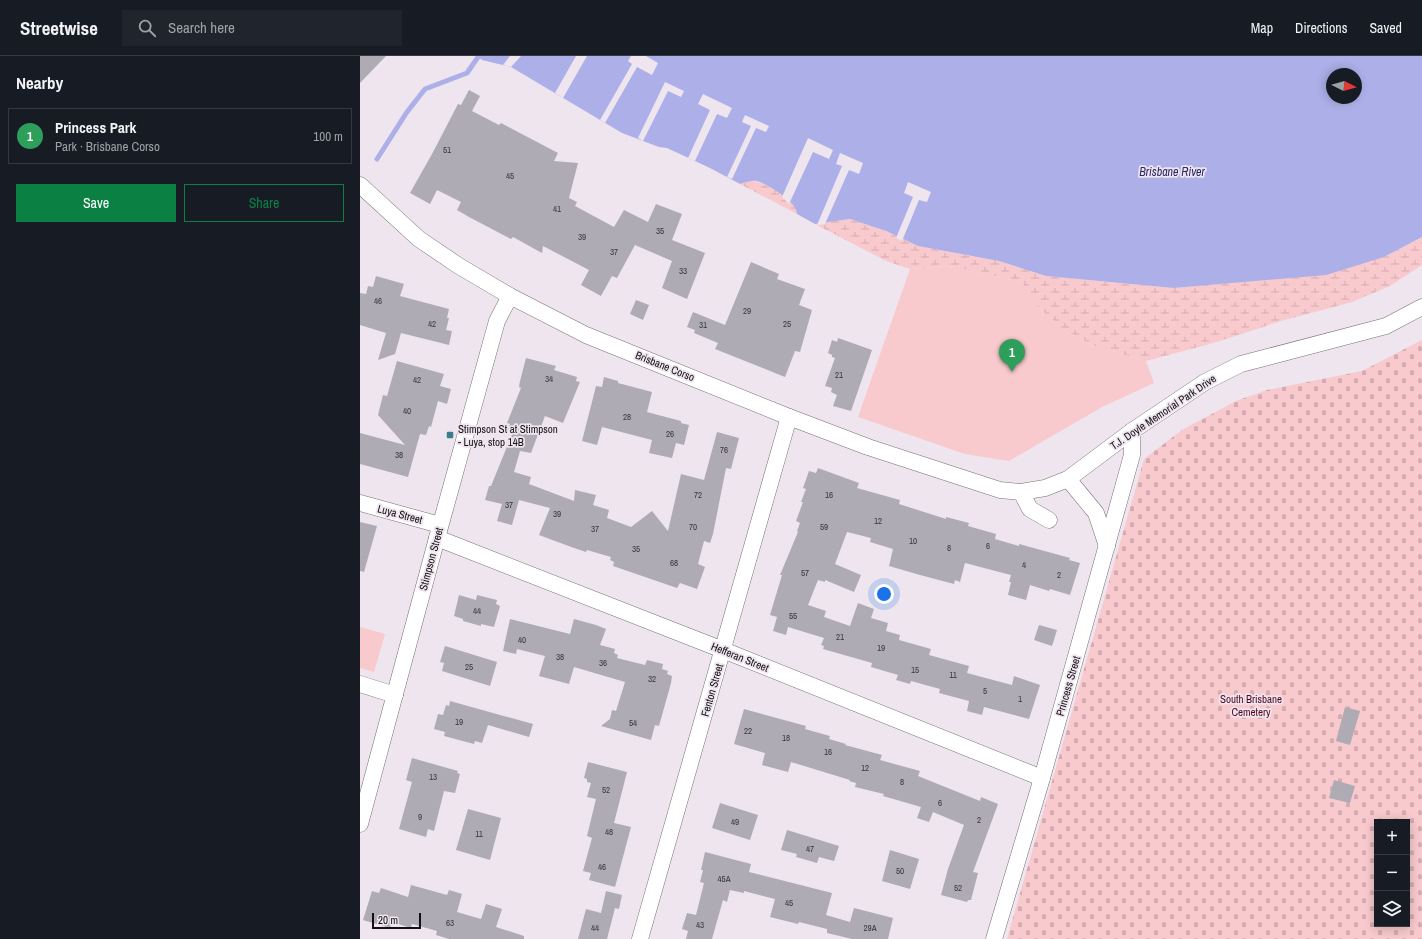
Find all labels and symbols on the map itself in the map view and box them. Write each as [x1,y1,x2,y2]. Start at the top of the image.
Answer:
north arrow [1326,68,1362,104]
house number: 51 [443,144,451,156]
water label: Brisbane River [1139,164,1206,180]
house number: 45 [506,170,514,182]
house number: 41 [553,203,561,215]
house number: 35 [656,225,664,237]
house number: 39 [578,231,586,243]
house number: 37 [610,246,618,258]
house number: 33 [679,265,687,277]
house number: 46 [374,295,382,307]
house number: 29 [743,305,751,317]
house number: 42 [428,318,436,330]
house number: 25 [783,318,791,330]
house number: 31 [699,319,707,331]
pin: 1 [999,339,1025,372]
street label: Brisbane Corso [633,348,697,384]
house number: 21 [835,369,843,381]
street label: T.J. Doyle Memorial Park Drive [1107,371,1219,453]
house number: 34 [545,373,553,385]
house number: 42 [413,374,421,386]
house number: 40 [403,405,411,417]
house number: 28 [623,411,631,423]
place label: Stimpson St at Stimpson - Luya, stop 14B [458,422,558,449]
house number: 26 [666,428,674,440]
marker: Stimpson St at Stimpson - Luya, stop 14B [445,430,455,440]
house number: 76 [720,444,728,456]
house number: 38 [395,449,403,461]
house number: 72 [694,489,702,501]
house number: 16 [825,489,833,501]
house number: 37 [505,499,513,511]
street label: Luya Street [376,501,425,527]
house number: 39 [553,508,561,520]
house number: 12 [874,515,882,527]
house number: 70 [689,521,697,533]
house number: 59 [820,521,828,533]
house number: 37 [591,523,599,535]
street label: Stimpson Street [416,525,446,592]
house number: 10 [909,535,917,547]
house number: 6 [986,540,990,552]
house number: 8 [947,542,951,554]
house number: 35 [632,543,640,555]
house number: 68 [670,557,678,569]
house number: 4 [1022,559,1026,571]
house number: 57 [801,567,809,579]
house number: 2 [1057,569,1061,581]
your location [874,584,894,604]
house number: 44 [473,605,481,617]
house number: 55 [789,610,797,622]
house number: 21 [836,631,844,643]
house number: 40 [518,634,526,646]
street label: Hefferan Street [709,639,771,675]
house number: 19 [877,642,885,654]
house number: 38 [556,651,564,663]
street label: Princess Street [1053,654,1083,718]
house number: 36 [599,657,607,669]
house number: 25 [465,661,473,673]
street label: Fenton Street [698,662,726,718]
house number: 15 [911,664,919,676]
house number: 11 [949,669,957,681]
house number: 32 [648,673,656,685]
house number: 5 [983,685,987,697]
park label: South Brisbane Cemetery [1220,692,1282,719]
house number: 1 [1018,693,1022,705]
house number: 19 [455,716,463,728]
house number: 54 [629,717,637,729]
house number: 22 [744,725,752,737]
house number: 18 [782,732,790,744]
house number: 16 [824,746,832,758]
house number: 12 [861,762,869,774]
house number: 13 [429,771,437,783]
house number: 8 [900,776,904,788]
house number: 52 [602,784,610,796]
house number: 6 [938,797,942,809]
house number: 9 [418,811,422,823]
house number: 2 [977,814,981,826]
house number: 49 [731,816,739,828]
house number: 48 [605,826,613,838]
house number: 11 [475,828,483,840]
house number: 47 [806,843,814,855]
house number: 46 [598,861,606,873]
house number: 50 [896,865,904,877]
house number: 45A [717,873,731,885]
house number: 52 [954,882,962,894]
house number: 45 [785,897,793,909]
scale bar [372,911,421,930]
house number: 63 [446,917,454,929]
house number: 43 [696,919,704,931]
house number: 44 [591,922,599,934]
house number: 29A [863,922,877,934]

